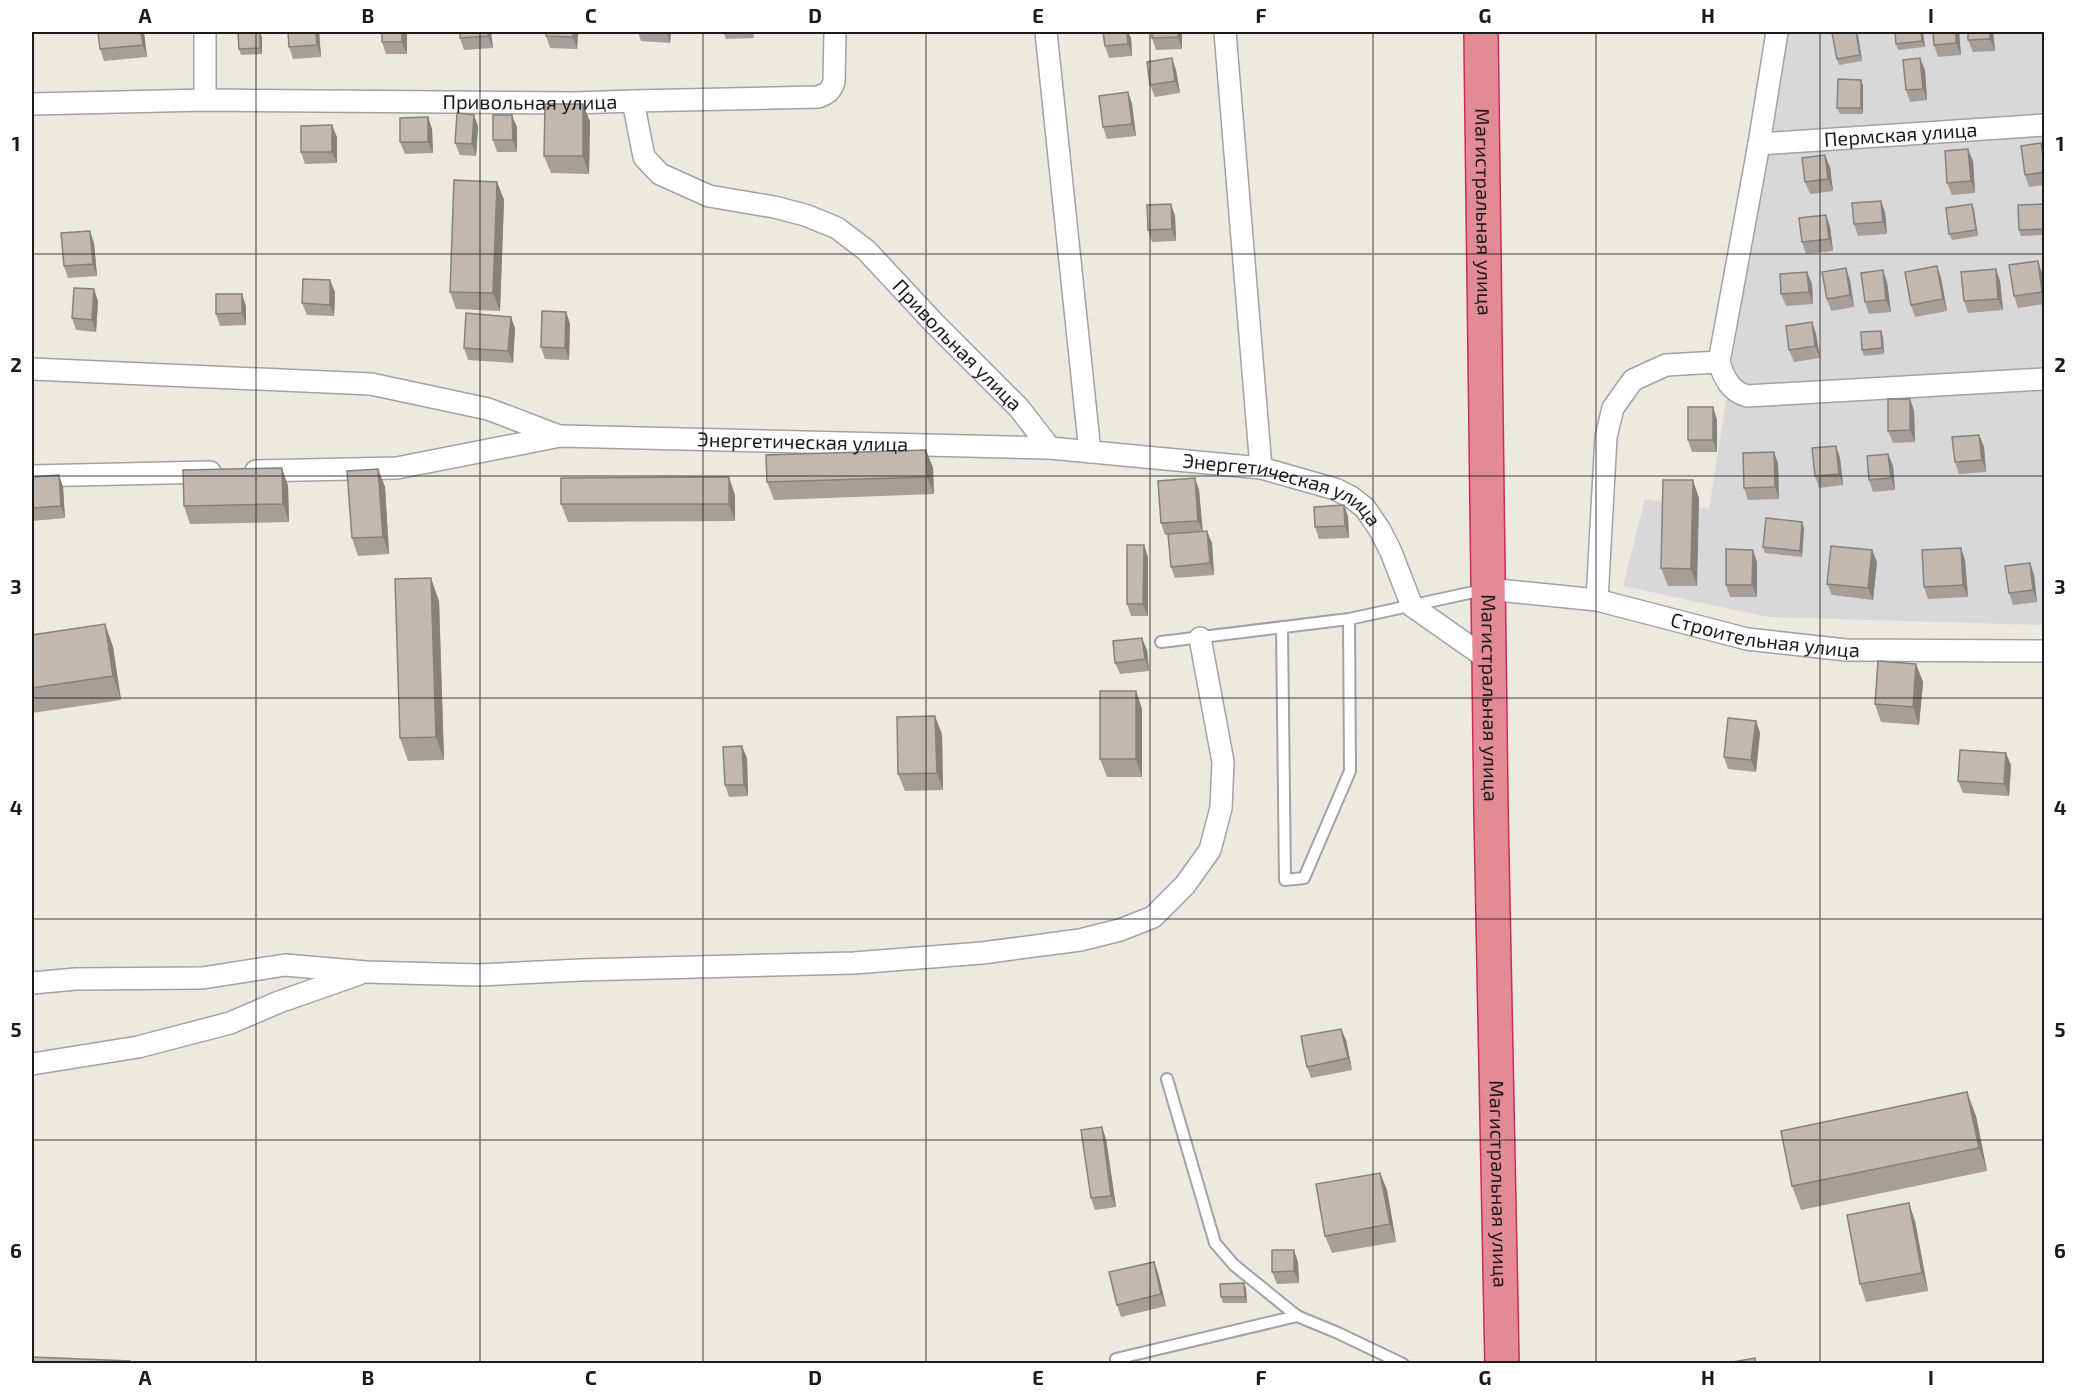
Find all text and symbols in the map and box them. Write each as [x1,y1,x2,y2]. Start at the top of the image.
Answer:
text: A [138,3,152,27]
text: B [362,3,374,27]
text: C [585,3,597,27]
text: D [808,3,822,27]
text: E [1032,3,1044,27]
text: F [1255,3,1267,27]
text: G [1479,3,1491,27]
text: H [1701,3,1715,27]
text: I [1928,3,1934,27]
street label: Привольная улица [443,89,618,115]
street label: Магистральная улица [1471,108,1498,316]
street label: Пермская улица [1823,116,1978,151]
text: 1 [12,131,20,155]
text: 1 [2056,131,2064,155]
street label: Привольная улица [888,274,1028,415]
text: 2 [10,352,22,376]
text: 2 [2054,352,2066,376]
street label: Энергетическая улица [697,426,909,456]
street label: Энергетическая улица [1182,448,1387,530]
text: 3 [10,574,22,598]
text: 3 [2054,574,2066,598]
street label: Магистральная улица [1477,594,1504,802]
street label: Строительная улица [1668,607,1860,661]
text: 4 [10,795,23,819]
text: 4 [2054,795,2067,819]
text: 5 [10,1017,22,1041]
text: 5 [2054,1017,2066,1041]
street label: Магистральная улица [1485,1080,1513,1288]
text: 6 [10,1238,22,1262]
text: 6 [2054,1238,2066,1262]
text: A [138,1365,152,1389]
text: B [362,1365,374,1389]
text: C [585,1365,597,1389]
text: D [808,1365,822,1389]
text: E [1032,1365,1044,1389]
text: F [1255,1365,1267,1389]
text: G [1479,1365,1491,1389]
text: H [1701,1365,1715,1389]
text: I [1928,1365,1934,1389]

